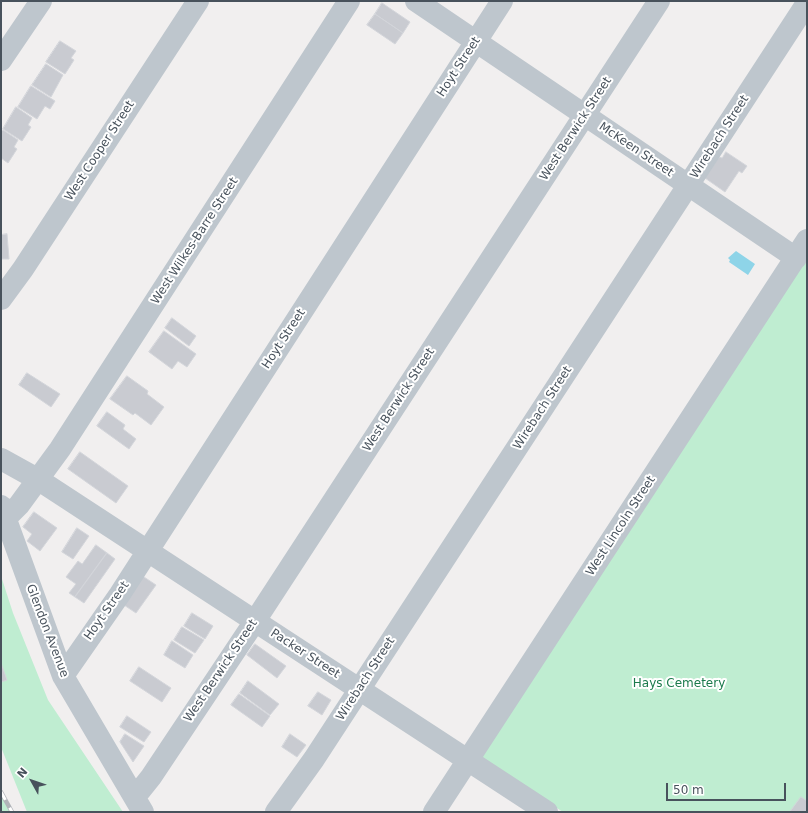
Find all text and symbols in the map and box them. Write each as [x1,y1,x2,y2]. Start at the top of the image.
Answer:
street label: Hoyt Street [434,34,484,100]
street label: West Berwick Street [537,74,615,184]
street label: Wirebach Street [688,93,752,181]
street label: West Cooper Street [62,98,138,204]
street label: McKeen Street [596,120,676,180]
street label: West Wilkes-Barre Street [149,175,241,307]
street label: Hoyt Street [259,306,309,372]
street label: West Berwick Street [360,345,438,455]
street label: Wirebach Street [511,364,575,452]
street label: West Lincoln Street [583,473,659,579]
street label: Hoyt Street [81,579,133,643]
street label: Glendon Avenue [23,582,71,680]
street label: West Berwick Street [181,617,261,725]
street label: Packer Street [268,626,342,682]
street label: Wirebach Street [334,635,398,723]
park label: Hays Cemetery [633,677,725,691]
north arrow [12,761,52,801]
text: N [14,765,30,781]
scale bar [668,775,788,801]
text: 50 m [673,783,704,797]

